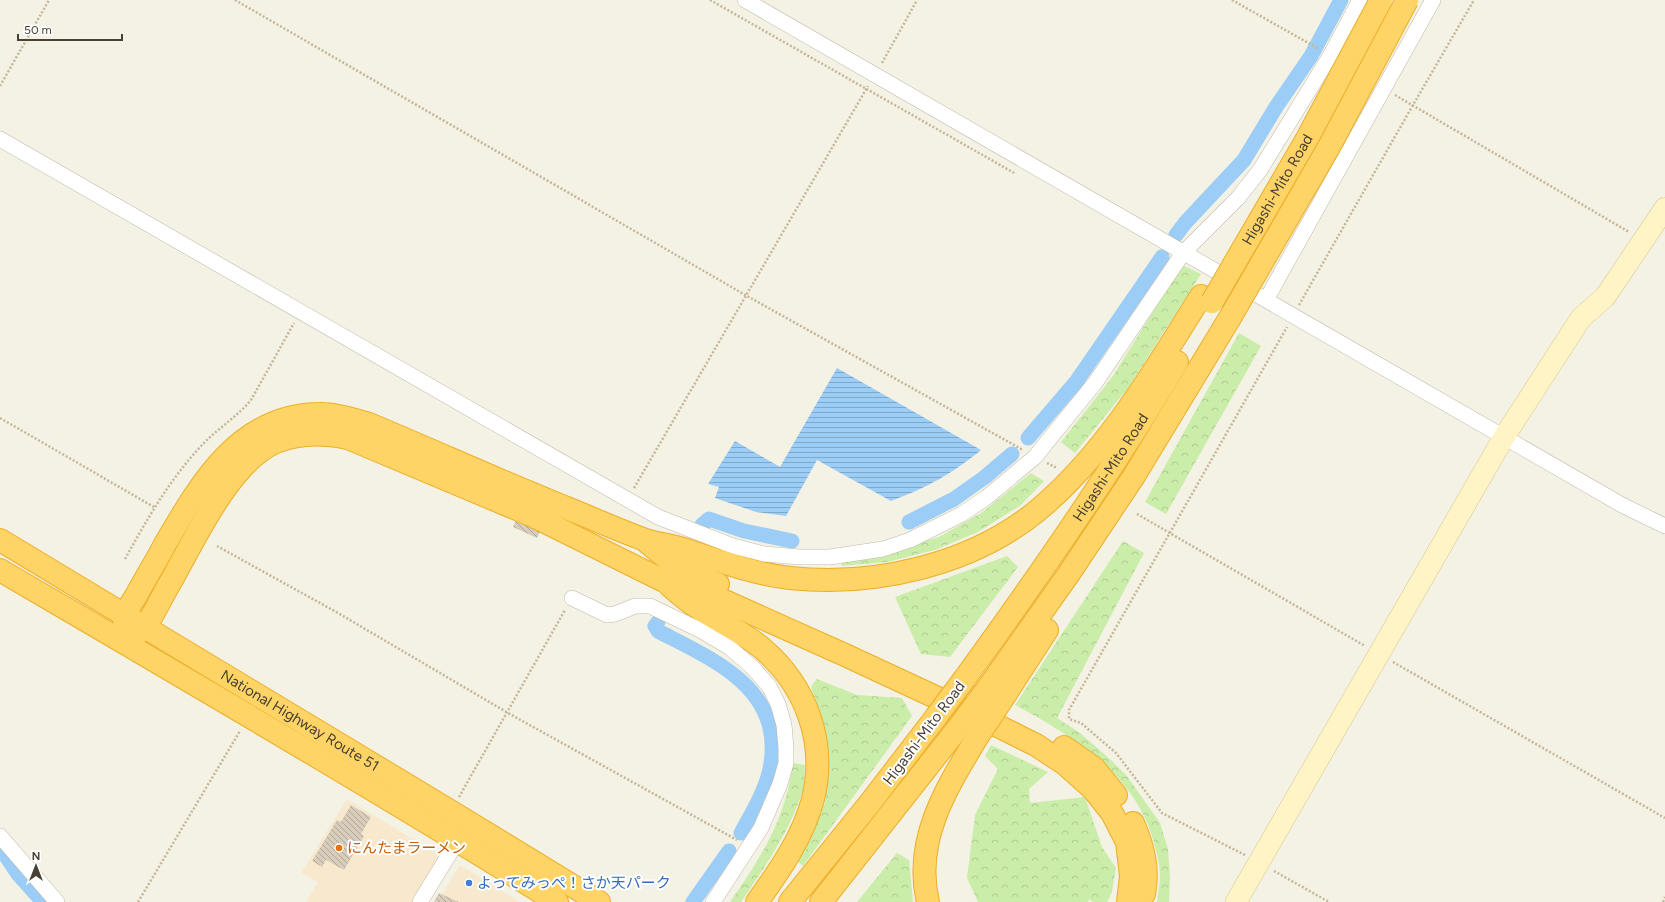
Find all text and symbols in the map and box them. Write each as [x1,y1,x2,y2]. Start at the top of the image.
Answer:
scale bar [18,16,122,42]
text: 50 m [24,23,52,37]
street label: Higashi-Mito Road [1238,131,1317,248]
street label: Higashi-Mito Road [1069,410,1152,525]
street label: National Highway Route 51 [217,666,382,775]
street label: Higashi-Mito Road [879,678,969,788]
place label: にんたまラーメン [347,839,466,857]
marker: にんたまラーメン [334,843,344,853]
north arrow [16,846,56,886]
text: N [32,850,40,863]
place label: よってみっぺ！さか天パーク [477,874,671,892]
marker: よってみっぺ！さか天パーク [464,878,474,888]

